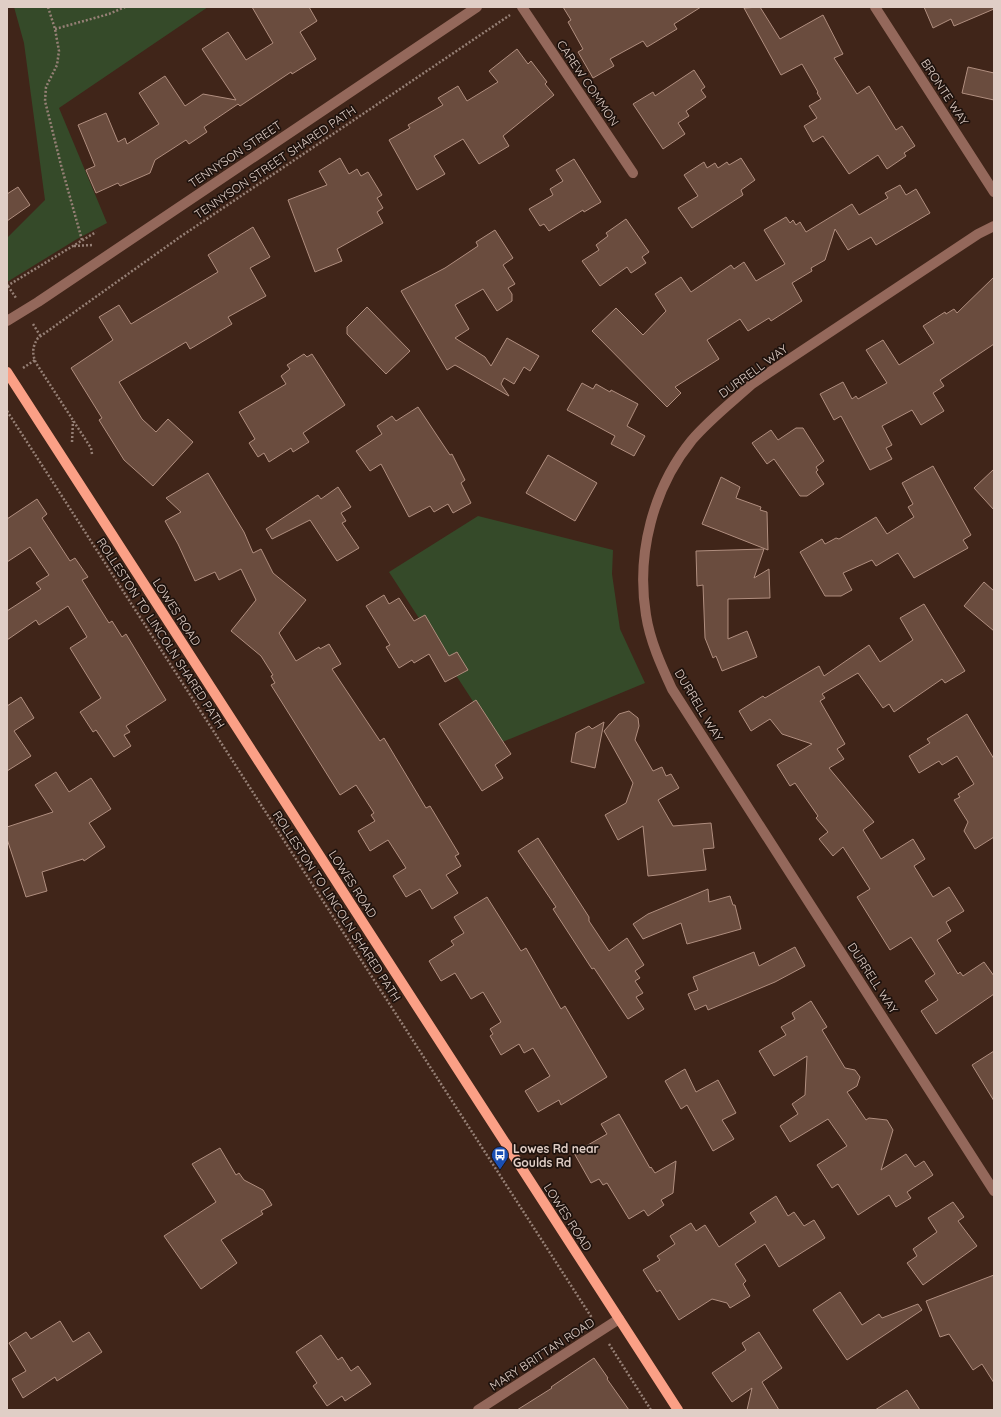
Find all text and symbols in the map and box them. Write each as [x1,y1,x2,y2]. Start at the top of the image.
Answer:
street label: CAREW COMMON [554,37,622,129]
street label: BRONTE WAY [918,56,972,128]
street label: TENNYSON STREET SHARED PATH [191,102,359,222]
street label: TENNYSON STREET [186,117,284,191]
street label: DURRELL WAY [716,341,791,401]
street label: ROLLESTON TO LINCOLN SHARED PATH [94,535,228,731]
street label: LOWES ROAD [150,576,205,649]
street label: DURRELL WAY [672,666,727,744]
street label: ROLLESTON TO LINCOLN SHARED PATH [270,808,404,1004]
street label: LOWES ROAD [326,848,381,921]
street label: DURRELL WAY [845,940,902,1016]
place label: Lowes Rd near Goulds Rd [513,1141,599,1170]
bus stop icon: Lowes Rd near Goulds Rd [490,1145,510,1170]
street label: LOWES ROAD [541,1181,596,1254]
street label: MARY BRITTAN ROAD [487,1314,597,1393]

